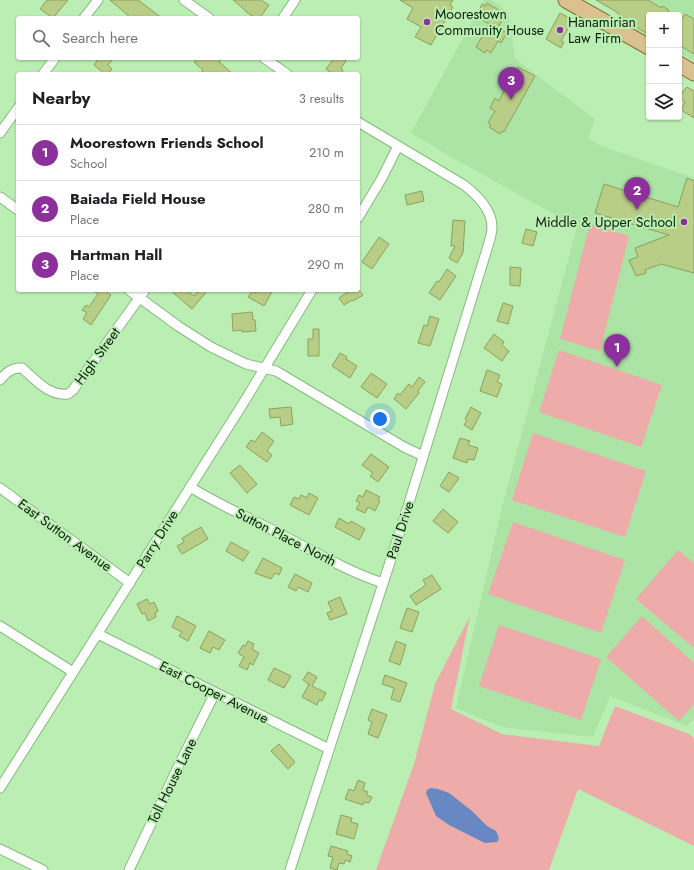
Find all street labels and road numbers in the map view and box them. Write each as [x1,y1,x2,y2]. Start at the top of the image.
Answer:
street label: High Street [69,323,125,389]
street label: East Sutton Avenue [14,494,116,576]
street label: Paul Drive [381,498,419,562]
street label: Sutton Place North [232,503,340,571]
street label: Parry Drive [131,506,183,572]
street label: East Cooper Avenue [156,656,272,728]
street label: Toll House Lane [143,735,201,827]

